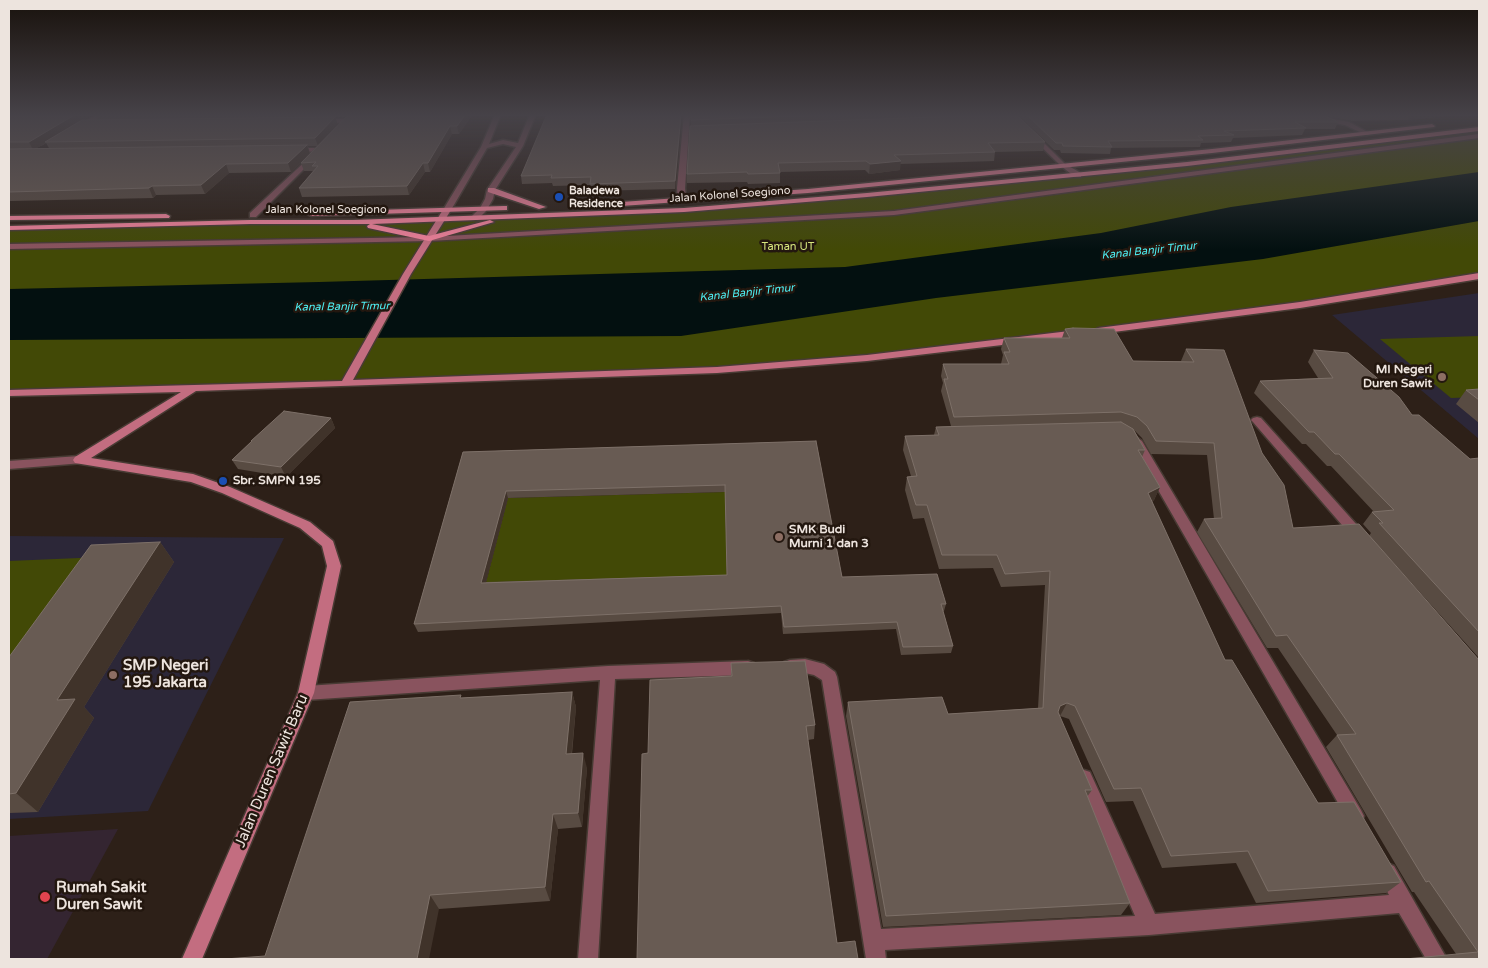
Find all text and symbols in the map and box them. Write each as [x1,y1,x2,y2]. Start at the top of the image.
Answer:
place label: Baladewa Residence [569,184,623,210]
street label: Jalan Kolonel Soegiono [669,184,791,206]
marker: Baladewa Residence [553,191,565,203]
street label: Jalan Kolonel Soegiono [265,203,387,217]
water label: Kanal Banjir Timur [1101,239,1197,263]
park label: Taman UT [762,240,814,254]
water label: Kanal Banjir Timur [699,281,795,305]
water label: Kanal Banjir Timur [294,300,390,314]
place label: MI Negeri Duren Sawit [1363,363,1432,391]
marker: MI Negeri Duren Sawit [1436,371,1448,383]
place label: Sbr. SMPN 195 [233,474,321,488]
marker: Sbr. SMPN 195 [217,475,229,487]
place label: SMK Budi Murni 1 dan 3 [789,523,869,551]
marker: SMK Budi Murni 1 dan 3 [773,531,785,543]
place label: SMP Negeri 195 Jakarta [123,657,208,692]
marker: SMP Negeri 195 Jakarta [107,669,119,681]
street label: Jalan Duren Sawit Baru [232,692,312,850]
place label: Rumah Sakit Duren Sawit [56,879,146,914]
marker: Rumah Sakit Duren Sawit [38,890,52,904]

